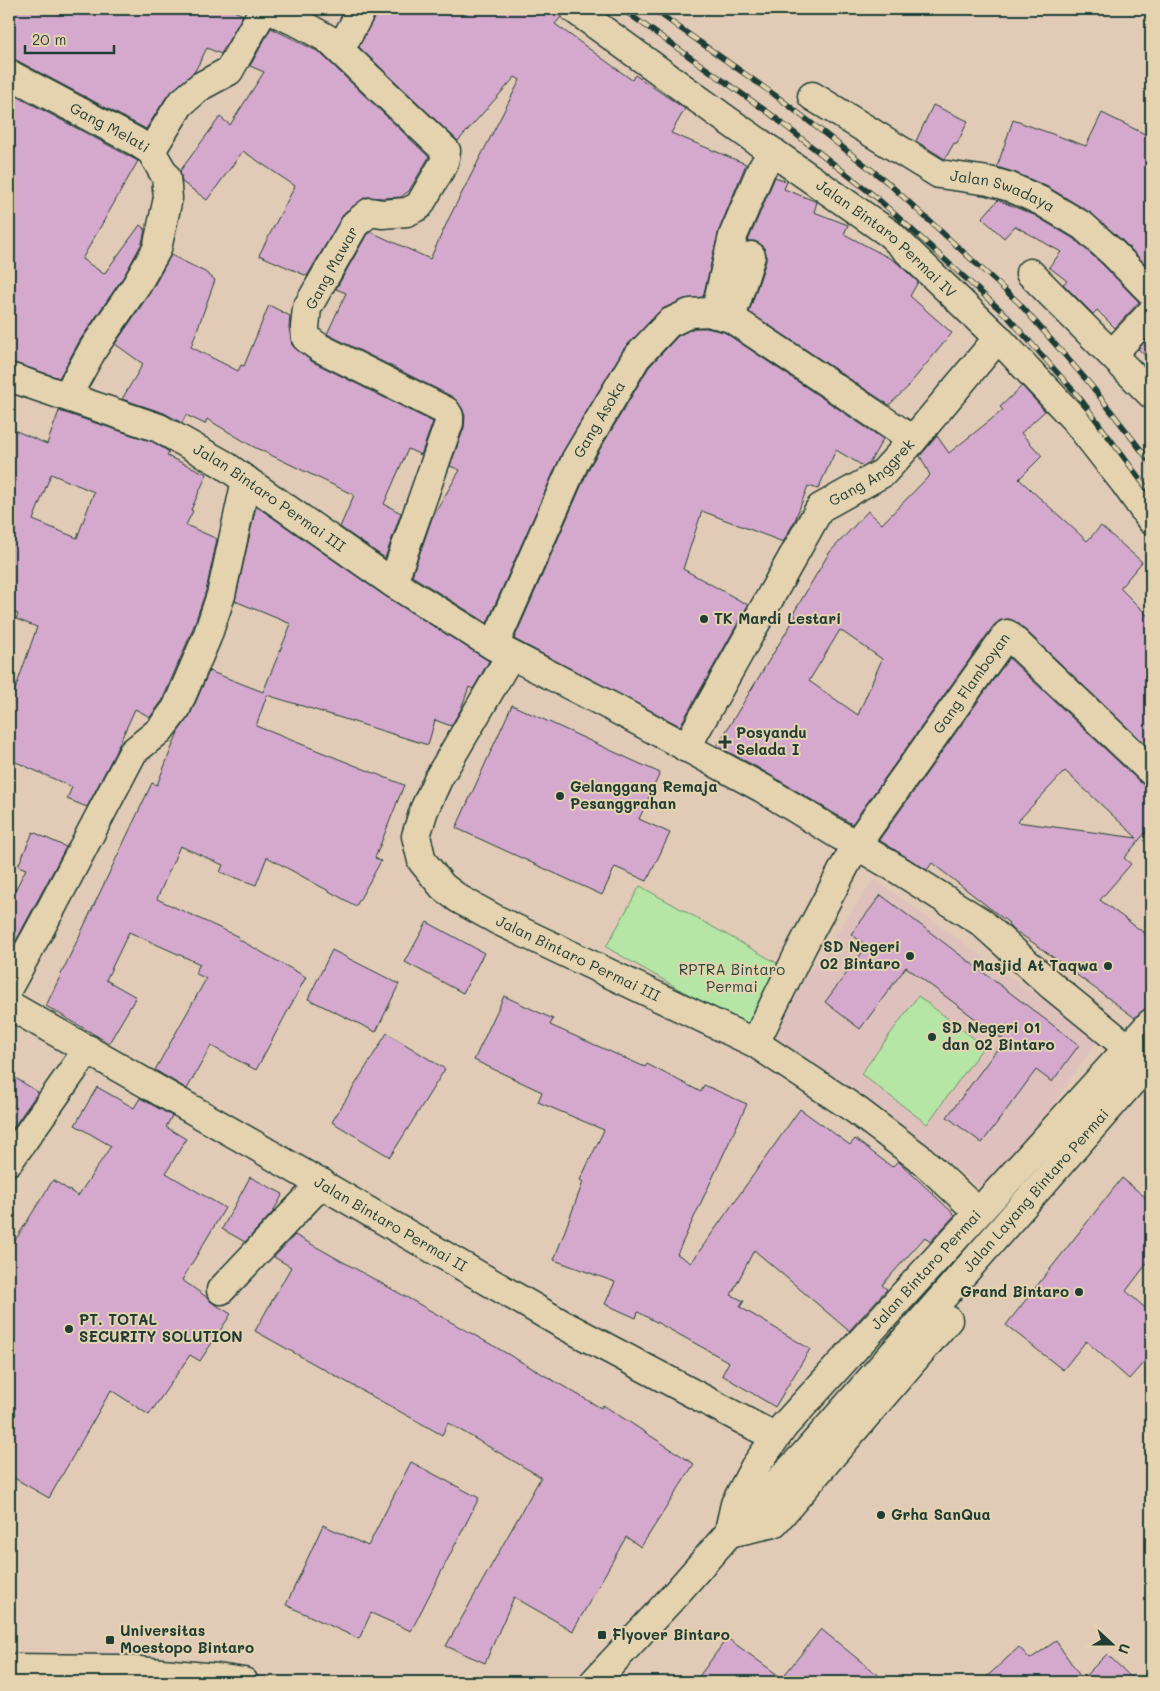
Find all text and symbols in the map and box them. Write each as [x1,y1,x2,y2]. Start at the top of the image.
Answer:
scale bar [25,22,114,54]
text: 20 m [32,29,66,49]
street label: Gang Melati [67,97,154,157]
street label: Jalan Swadaya [949,165,1059,216]
street label: Jalan Bintaro Permai IV [813,175,961,302]
street label: Gang Mawar [300,222,362,313]
street label: Gang Asoka [568,377,629,461]
street label: Gang Anggrek [825,434,918,510]
street label: Jalan Bintaro Permai III [190,438,350,556]
place label: TK Mardi Lestari [714,608,841,628]
marker: TK Mardi Lestari [698,613,710,625]
street label: Gang Flamboyan [928,628,1014,737]
place label: Posyandu Selada I [736,722,807,759]
marker: Posyandu Selada I [718,735,732,749]
place label: Gelanggang Remaja Pesanggrahan [570,776,718,813]
marker: Gelanggang Remaja Pesanggrahan [554,790,566,802]
street label: Jalan Bintaro Permai III [493,910,664,1006]
place label: SD Negeri 02 Bintaro [820,936,900,973]
marker: SD Negeri 02 Bintaro [904,950,916,962]
place label: Masjid At Taqwa [972,955,1098,975]
park label: RPTRA Bintaro Permai [679,959,785,996]
marker: Masjid At Taqwa [1102,960,1114,972]
place label: SD Negeri 01 dan 02 Bintaro [942,1017,1055,1054]
marker: SD Negeri 01 dan 02 Bintaro [926,1031,938,1043]
street label: Jalan Layang Bintaro Permai [958,1104,1113,1276]
street label: Jalan Bintaro Permai II [311,1171,471,1276]
street label: Jalan Bintaro Permai [866,1205,985,1333]
place label: Grand Bintaro [960,1281,1069,1301]
marker: Grand Bintaro [1073,1286,1085,1298]
place label: PT. TOTAL SECURITY SOLUTION [79,1309,243,1346]
marker: PT. TOTAL SECURITY SOLUTION [63,1323,75,1335]
place label: Grha SanQua [891,1504,991,1524]
marker: Grha SanQua [875,1509,887,1521]
north arrow [1088,1618,1138,1668]
place label: Universitas Moestopo Bintaro [120,1620,254,1657]
place label: Flyover Bintaro [612,1624,730,1644]
marker: Flyover Bintaro [596,1629,608,1641]
marker: Universitas Moestopo Bintaro [104,1634,116,1646]
text: U [1114,1641,1135,1657]

